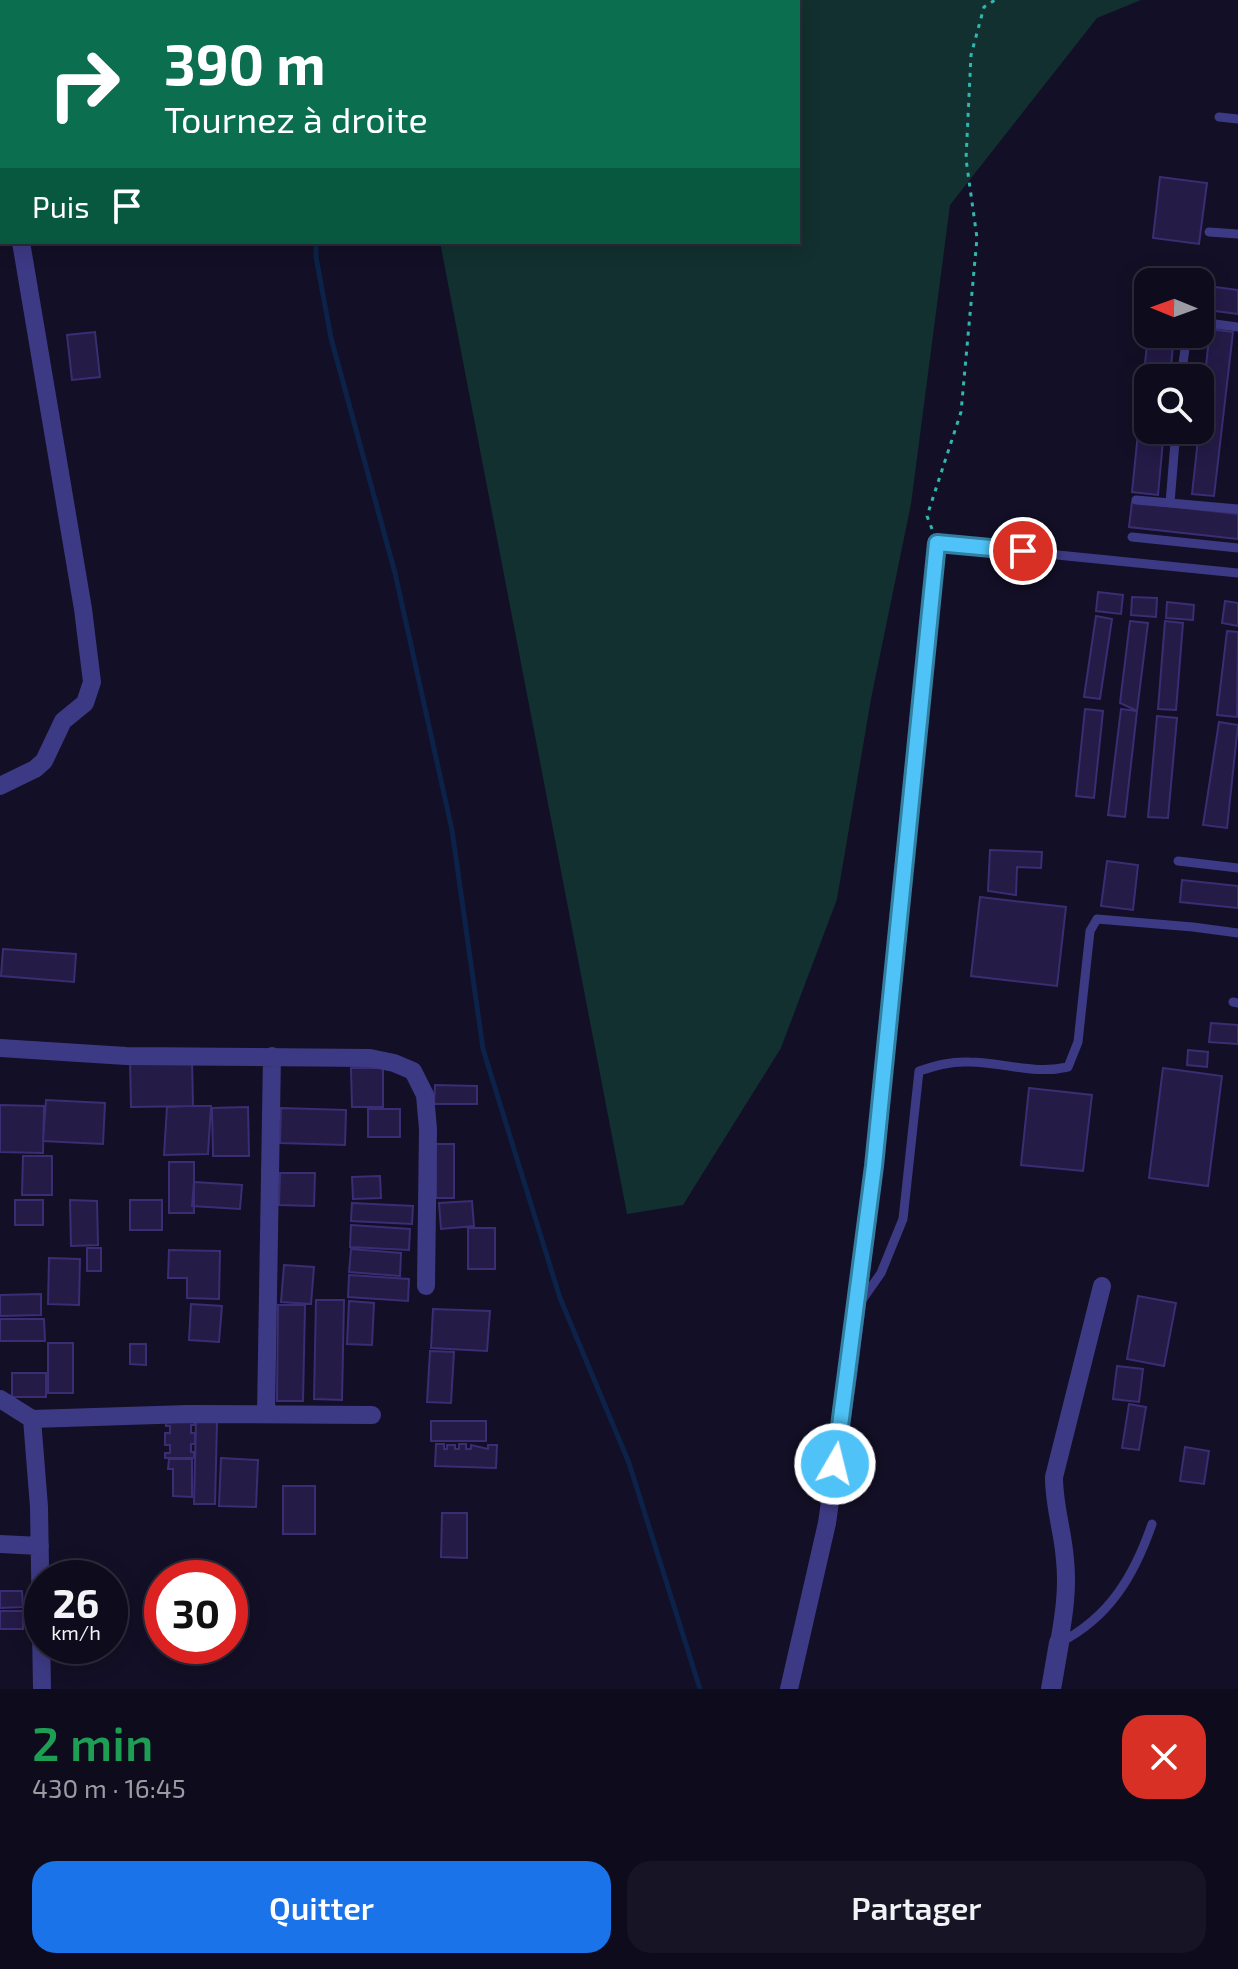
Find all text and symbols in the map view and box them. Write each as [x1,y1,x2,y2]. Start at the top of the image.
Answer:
text: 390 m [164,29,326,96]
icon: right [32,32,136,136]
text: Tournez à droite [164,97,428,140]
icon: arrive [105,184,149,228]
text: Puis [32,188,89,224]
north arrow [1134,268,1214,348]
map controls [1134,268,1214,444]
button: search [1134,364,1214,444]
pin [989,517,1057,585]
icon: arrive [1001,529,1045,573]
position arrow [793,1422,877,1506]
speed limit sign: 30 [144,1560,248,1664]
text: 26 [53,1578,99,1626]
text: km/h [51,1620,101,1644]
text: 2 min [32,1713,153,1771]
button: close [1122,1715,1206,1799]
text: 430 m · 16:45 [32,1772,186,1803]
button: Quitter [32,1861,611,1953]
button: Partager [627,1861,1206,1953]

